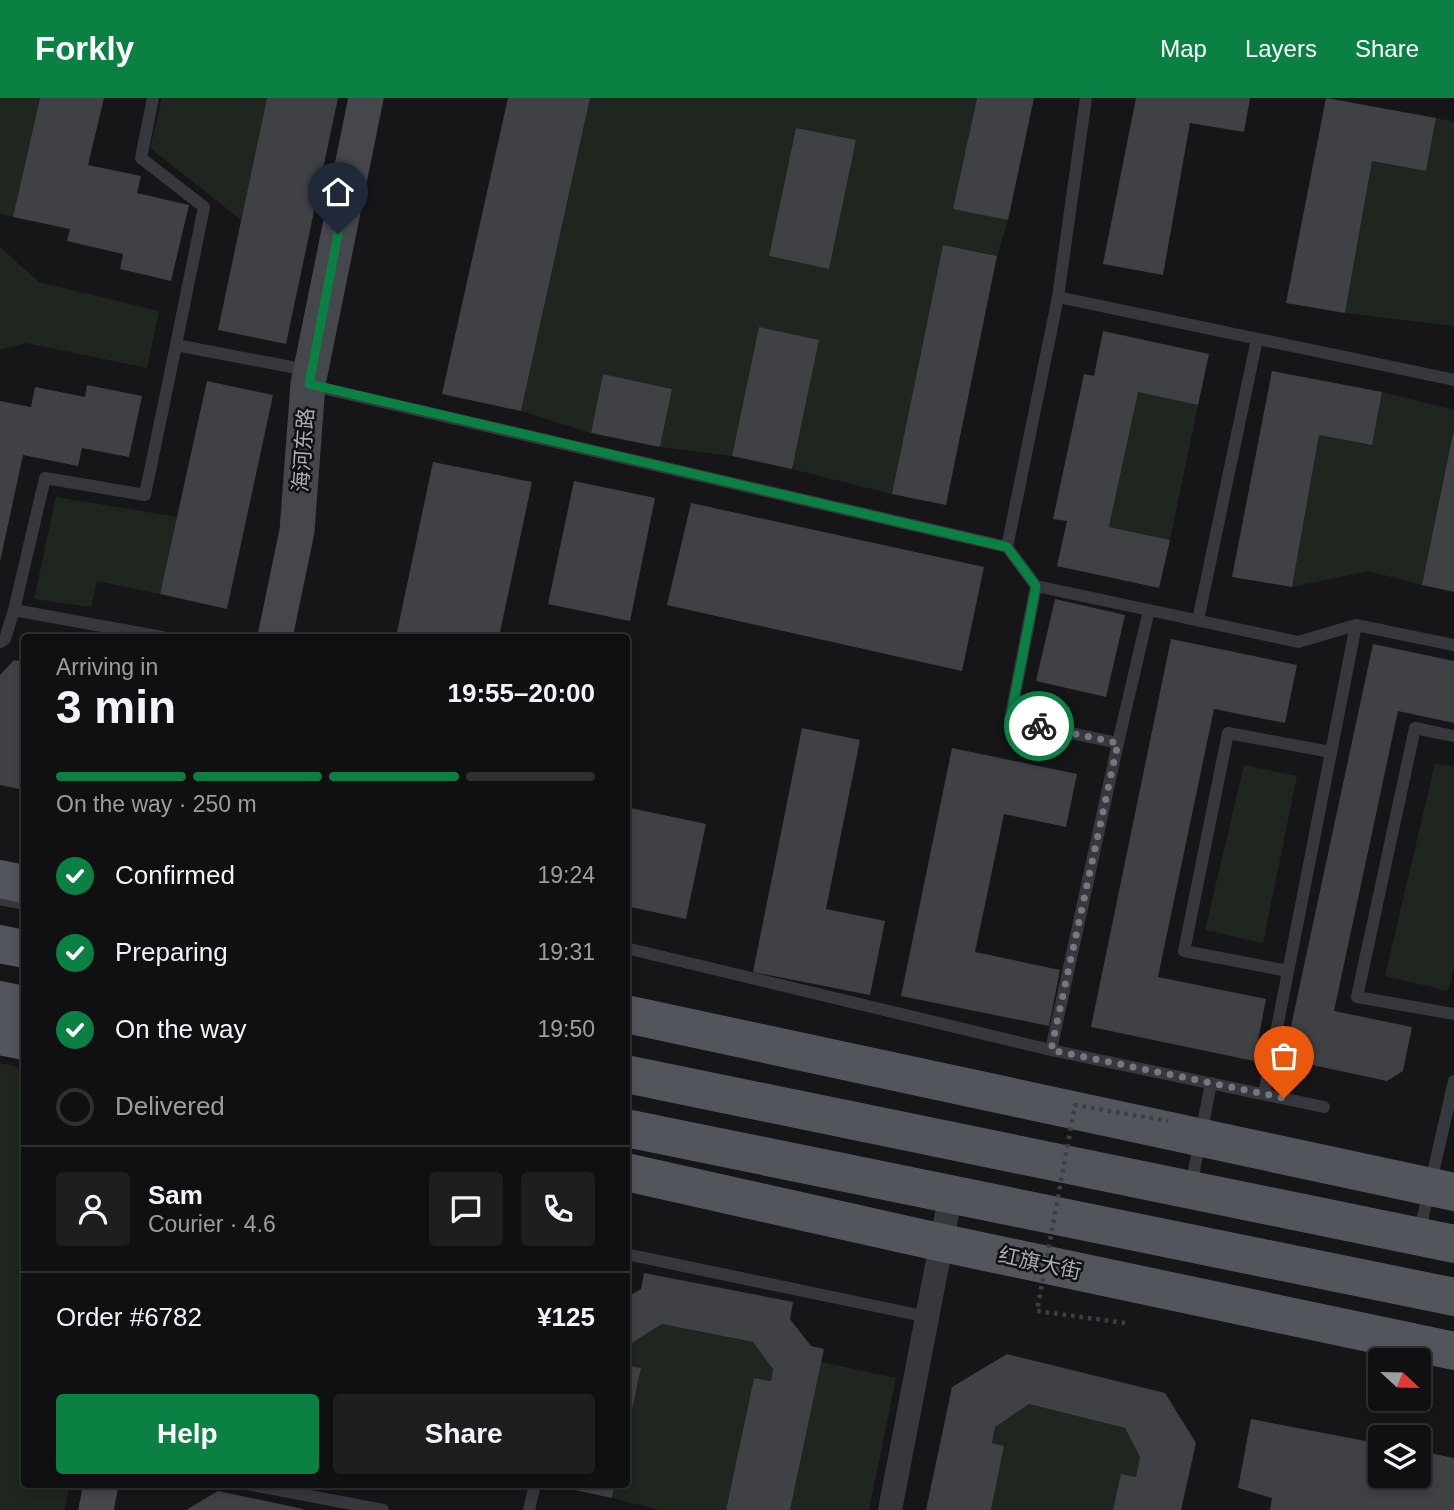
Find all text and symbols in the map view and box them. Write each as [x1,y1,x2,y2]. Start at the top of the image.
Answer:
text: Forkly [35,30,134,67]
text: Map [1160,35,1207,62]
text: Layers [1245,35,1317,62]
text: Share [1355,35,1419,62]
pin [308,162,368,234]
icon: home [319,173,357,211]
street label: 海河东路 [289,407,317,493]
text: Arriving in [56,654,158,680]
text: 19:55–20:00 [448,678,595,708]
text: 3 min [56,681,176,733]
courier [1004,691,1074,761]
icon: bike [1020,707,1058,745]
text: On the way · 250 m [56,791,257,817]
icon: check [56,857,94,895]
text: Confirmed [115,860,235,890]
text: 19:24 [537,862,595,888]
icon: check [56,934,94,972]
text: Preparing [115,937,228,967]
text: 19:31 [537,939,595,965]
icon: check [56,1011,94,1049]
text: On the way [115,1014,247,1044]
text: 19:50 [537,1016,595,1042]
pin [1254,1026,1314,1098]
icon: bag [1265,1037,1303,1075]
text: Delivered [115,1091,225,1121]
button: person [56,1172,130,1246]
button: chat [429,1172,503,1246]
button: phone [521,1172,595,1246]
text: Sam [148,1180,203,1210]
text: Courier · 4.6 [148,1211,276,1237]
street label: 红旗大街 [997,1243,1083,1283]
text: Order #6782 [56,1302,202,1332]
text: ¥125 [537,1302,595,1332]
north arrow [1368,1348,1432,1410]
map controls [1368,1348,1431,1488]
button: Help [56,1394,319,1474]
button: Share [333,1394,595,1474]
button: layers [1368,1425,1431,1488]

